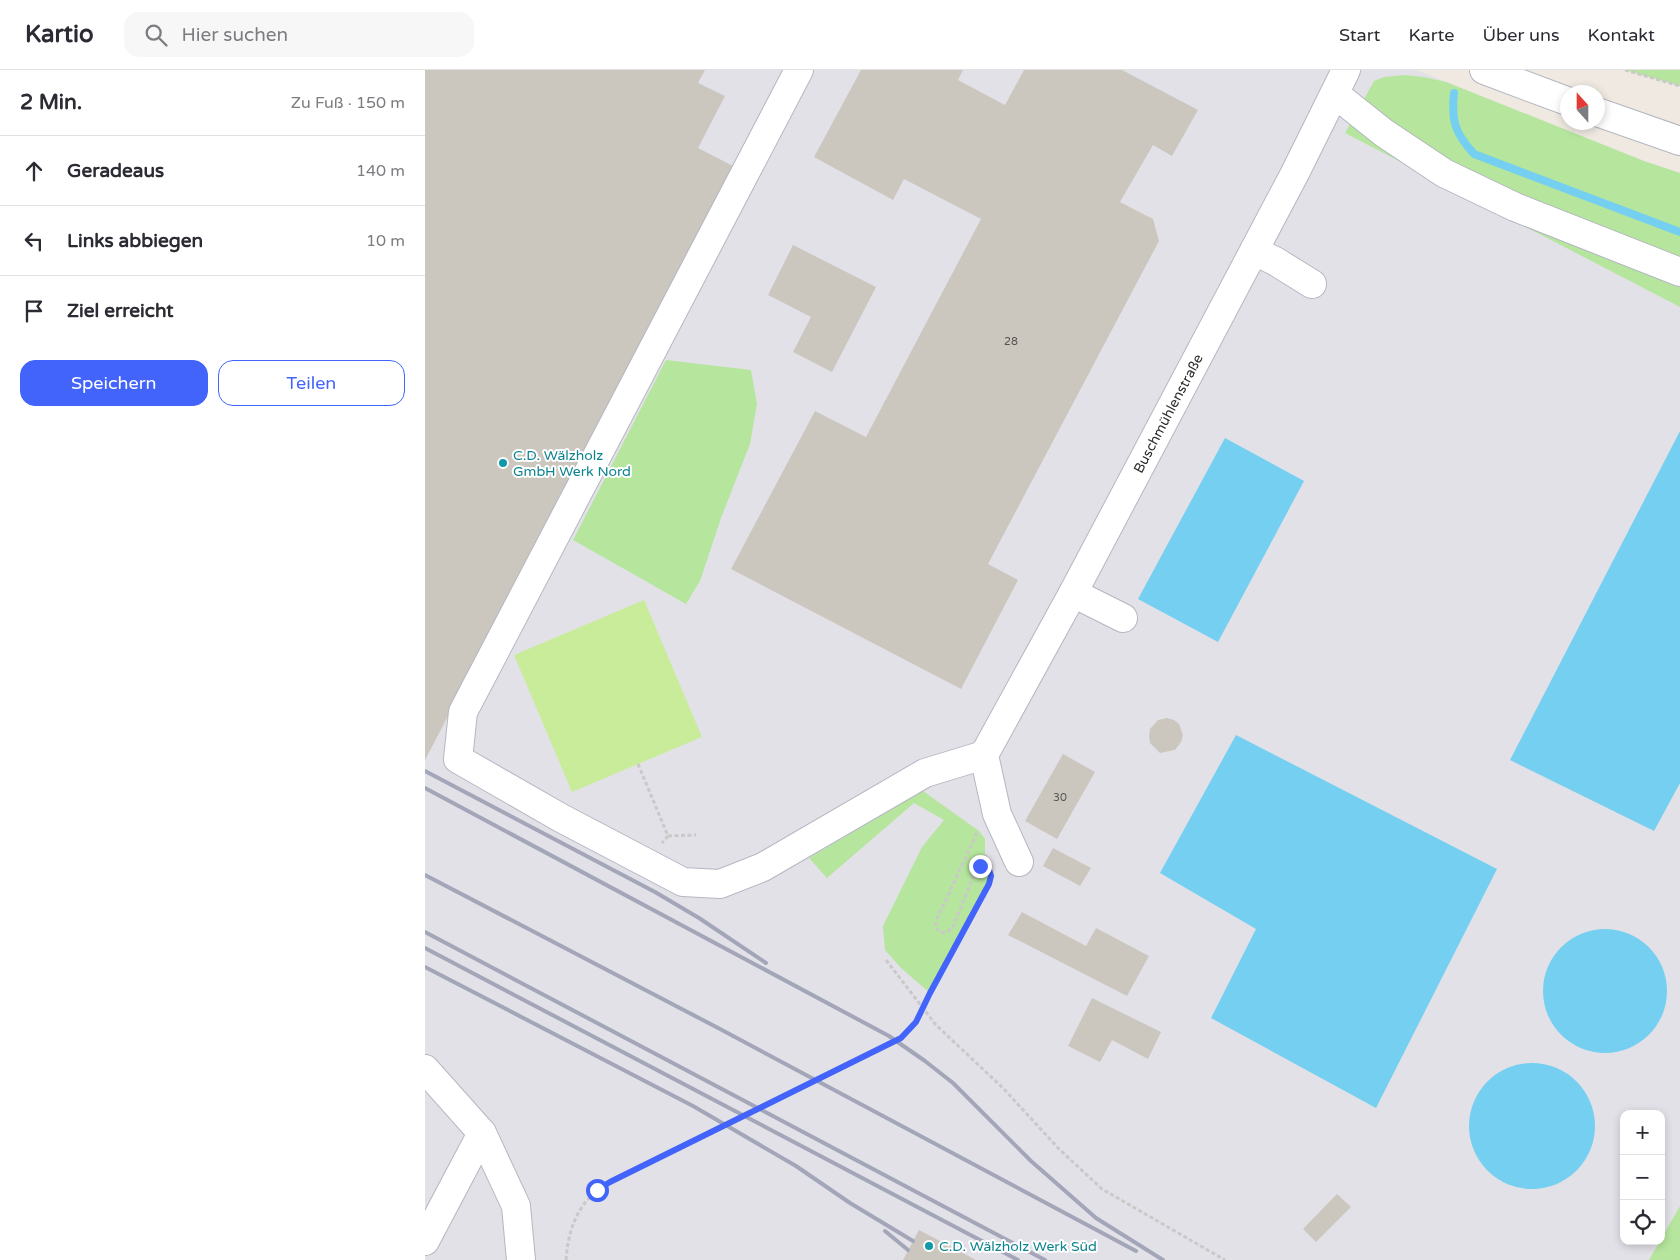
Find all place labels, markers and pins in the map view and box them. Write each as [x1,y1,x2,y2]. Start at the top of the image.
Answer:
place label: C.D. Wälzholz GmbH Werk Nord [513,447,631,480]
marker: C.D. Wälzholz GmbH Werk Nord [497,457,509,469]
place label: C.D. Wälzholz Werk Süd [939,1238,1097,1255]
marker: C.D. Wälzholz Werk Süd [923,1240,935,1252]

